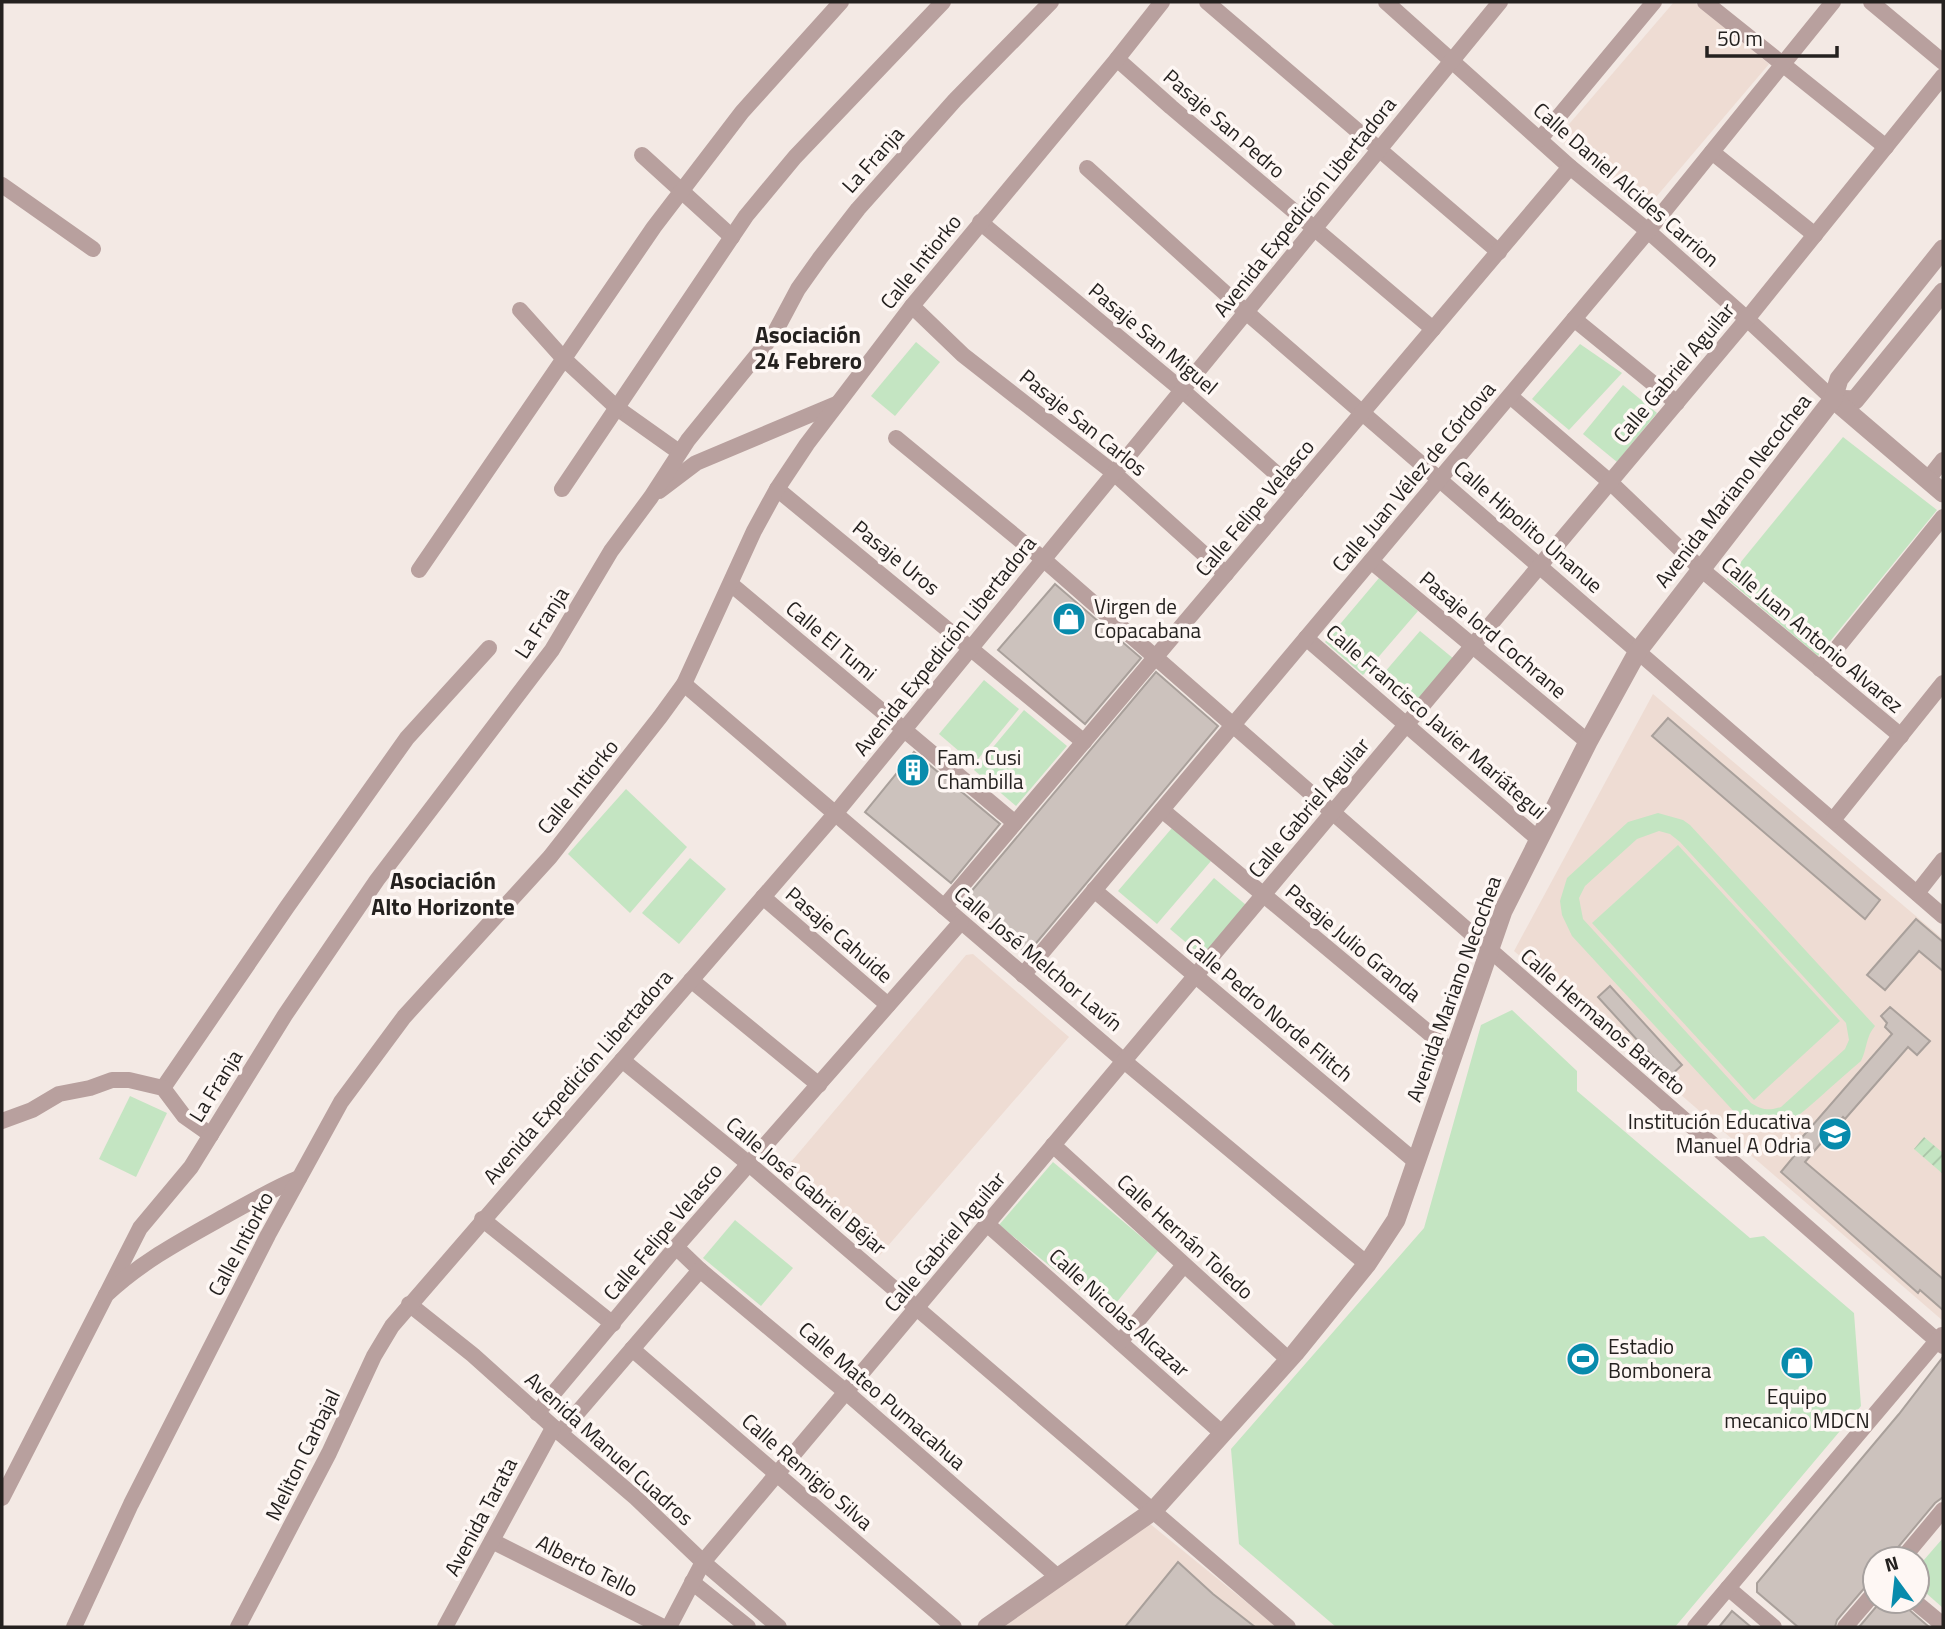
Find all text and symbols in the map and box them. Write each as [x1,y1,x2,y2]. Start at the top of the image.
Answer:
scale bar [1707,14,1836,58]
text: 50 m [1717,22,1763,54]
street label: Pasaje San Pedro [1156,61,1293,186]
street label: Avenida Expedición Libertadora [1205,89,1404,323]
street label: Calle Daniel Alcides Carrion [1527,94,1727,274]
street label: La Franja [834,119,911,200]
street label: Calle Intiorko [872,207,969,316]
street label: Pasaje San Miguel [1082,274,1225,402]
street label: Calle Gabriel Aguilar [1605,295,1742,450]
district label: Asociación 24 Febrero [754,317,862,378]
street label: Pasaje San Carlos [1013,361,1154,484]
street label: Calle Juan Vélez de Córdova [1324,374,1503,579]
street label: Avenida Mariano Necochea [1646,386,1819,594]
street label: Calle Felipe Velasco [1187,431,1322,583]
street label: Calle Hipolito Unanue [1447,452,1610,600]
street label: Pasaje Uros [846,512,947,603]
street label: Avenida Expedición Libertadora [845,528,1044,762]
street label: Calle Juan Antonio Alvarez [1715,548,1911,720]
street label: Pasaje lord Cochrane [1413,563,1574,706]
street label: La Franja [506,580,577,665]
place label: Virgen de Copacabana [1094,590,1201,646]
street label: Calle El Tumi [779,592,884,688]
shop icon: Virgen de Copacabana [1050,600,1088,638]
street label: Calle Francisco Javier Mariátegui [1319,616,1554,826]
street label: Calle Gabriel Aguilar [1240,730,1377,885]
street label: Calle Intiorko [529,732,626,841]
place label: Fam. Cusi Chambilla [937,741,1024,797]
building icon: Fam. Cusi Chambilla [894,751,932,789]
district label: Asociación Alto Horizonte [371,863,515,924]
street label: Avenida Mariano Necochea [1397,871,1509,1106]
street label: Pasaje Julio Granda [1279,876,1429,1009]
street label: Pasaje Cahuide [779,878,901,990]
street label: Calle José Melchor Lavín [947,878,1130,1039]
street label: Calle Pedro Norde Flitch [1179,929,1361,1089]
street label: Calle Hermanos Barreto [1514,940,1694,1102]
street label: Avenida Expedición Libertadora [475,962,680,1191]
street label: La Franja [180,1043,250,1128]
place label: Institución Educativa Manuel A Odria [1628,1105,1811,1161]
street label: Calle José Gabriel Béjar [719,1108,894,1262]
school or university icon: Institución Educativa Manuel A Odria [1816,1115,1854,1153]
street label: Calle Felipe Velasco [595,1155,730,1307]
street label: Calle Gabriel Aguilar [876,1164,1013,1319]
street label: Calle Hernán Toledo [1110,1166,1261,1306]
street label: Calle Intiorko [199,1185,281,1302]
street label: Calle Nicolas Alcazar [1042,1240,1197,1384]
street label: Calle Mateo Pumacahua [792,1313,974,1478]
place label: Estadio Bombonera [1608,1330,1712,1386]
sports icon: Estadio Bombonera [1564,1340,1602,1378]
shop icon: Equipo mecanico MDCN [1778,1344,1816,1382]
street label: Avenida Manuel Cuadros [518,1364,701,1533]
place label: Equipo mecanico MDCN [1724,1380,1870,1436]
street label: Meliton Carbajal [256,1383,348,1526]
street label: Calle Remigio Silva [735,1405,881,1538]
street label: Avenida Tarata [435,1451,525,1582]
street label: Alberto Tello [531,1526,644,1604]
north arrow [1861,1545,1931,1615]
text: N [1881,1547,1902,1579]

